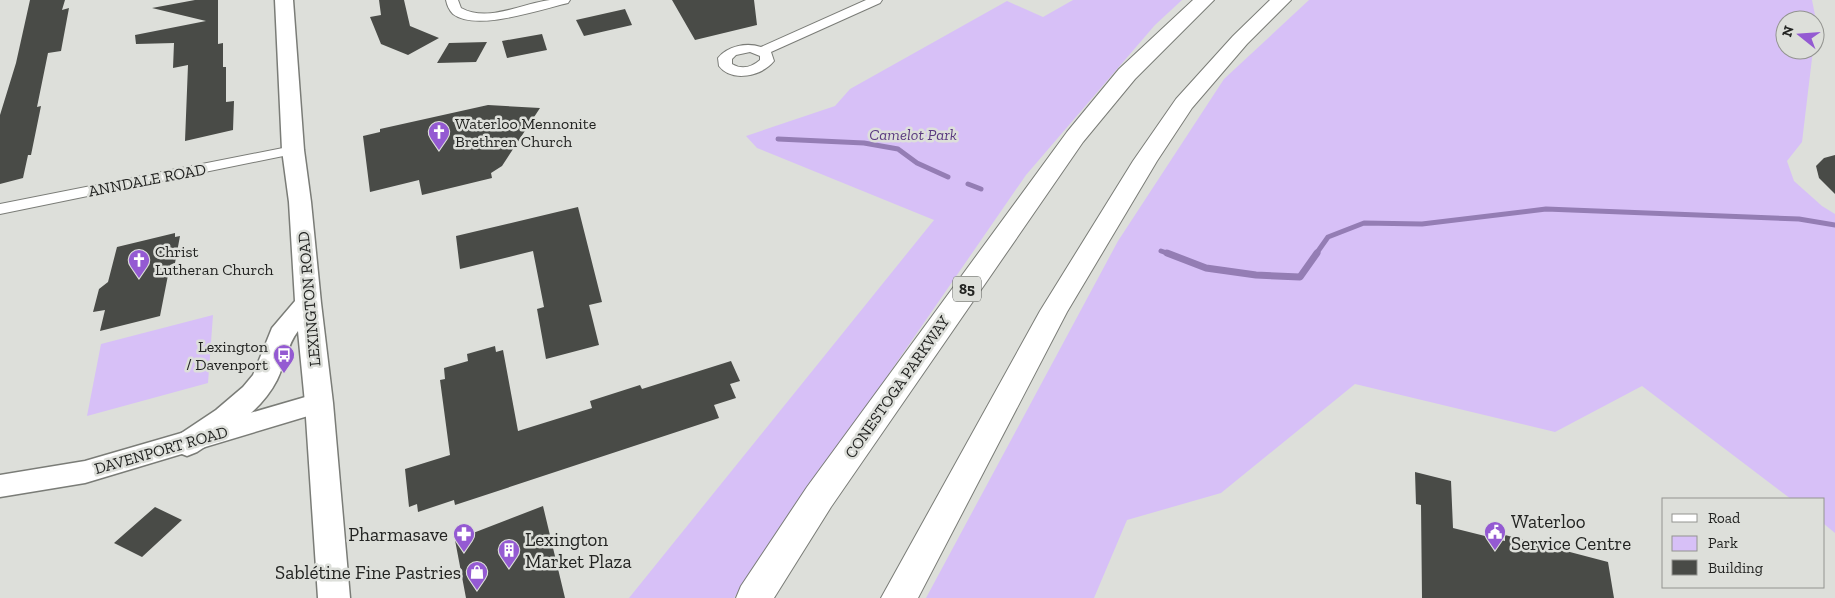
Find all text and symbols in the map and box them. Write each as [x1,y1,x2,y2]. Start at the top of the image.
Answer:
north arrow [1775,10,1825,60]
text: N [1778,23,1798,39]
place label: Waterloo Mennonite Brethren Church [455,114,596,151]
church icon: Waterloo Mennonite Brethren Church [427,120,451,151]
park label: Camelot Park [869,125,957,144]
street label: ANNDALE ROAD [87,159,207,201]
street label: LEXINGTON ROAD [294,231,324,367]
place label: Christ Lutheran Church [155,242,274,279]
church icon: Christ Lutheran Church [127,248,151,279]
road number: 85 [953,276,981,302]
street label: CONESTOGA PARKWAY [841,312,953,462]
place label: Lexington / Davenport [186,337,269,374]
bus stop icon: Lexington / Davenport [272,343,296,374]
street label: DAVENPORT ROAD [92,422,230,478]
legend [1662,498,1825,588]
text: Road [1708,509,1741,527]
place label: Waterloo Service Centre [1511,510,1631,555]
public building icon: Waterloo Service Centre [1483,520,1507,551]
pharmacy icon: Pharmasave [452,522,476,553]
place label: Pharmasave [348,523,448,546]
place label: Lexington Market Plaza [525,528,632,573]
text: Park [1708,534,1738,552]
building icon: Lexington Market Plaza [497,538,521,569]
text: Building [1708,559,1763,577]
shop icon: Sablétine Fine Pastries [465,560,489,591]
place label: Sablétine Fine Pastries [275,561,461,584]

